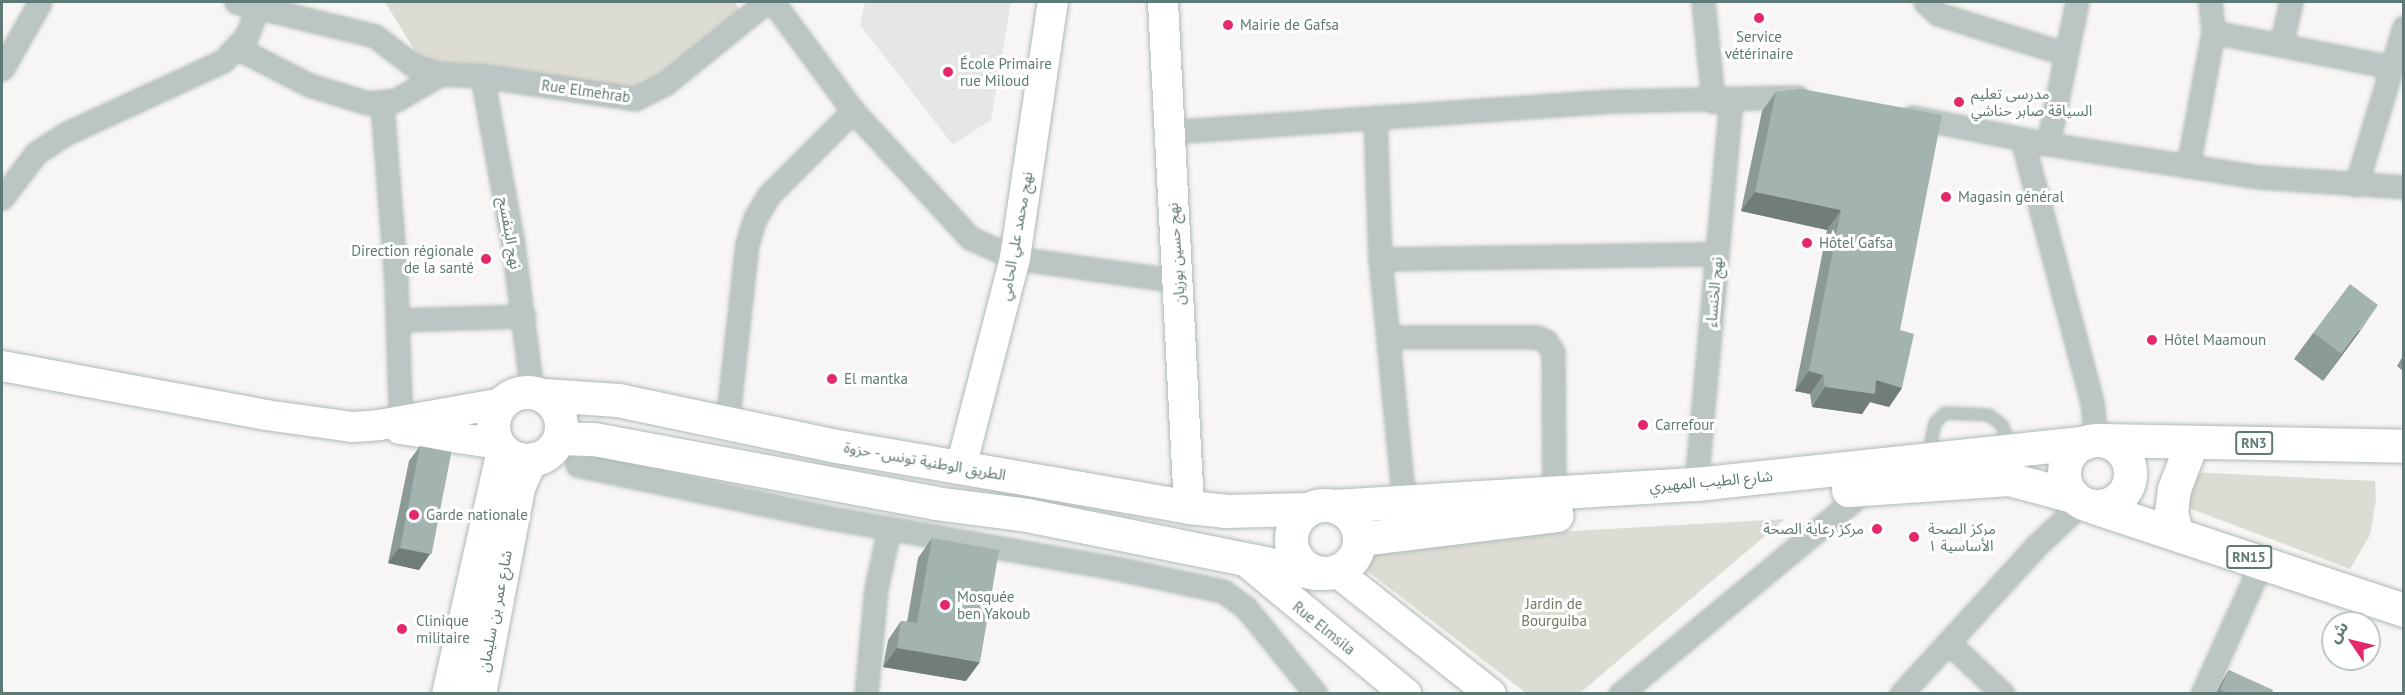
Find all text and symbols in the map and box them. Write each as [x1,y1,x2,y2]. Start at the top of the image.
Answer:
marker: Service vétérinaire [1752,11,1766,25]
place label: Mairie de Gafsa [1240,16,1339,34]
marker: Mairie de Gafsa [1221,18,1235,32]
place label: Service vétérinaire [1725,27,1793,62]
place label: École Primaire rue Miloud [960,54,1052,89]
marker: École Primaire rue Miloud [941,65,955,79]
street label: Rue Elmehrab [540,76,632,106]
place label: مدرسى تعليم السياقة صابر حناشي [1971,84,2092,119]
marker: مدرسى تعليم السياقة صابر حناشي [1952,95,1966,109]
street label: نهج محمد علي الحامي [996,170,1036,302]
place label: Magasin général [1958,188,2064,206]
marker: Magasin général [1939,190,1953,204]
street label: نهج البنفسج [495,195,525,271]
street label: نهج حسين بوزيان [1163,202,1189,306]
place label: Hôtel Gafsa [1819,234,1893,252]
marker: Hôtel Gafsa [1800,236,1814,250]
place label: Direction régionale de la santé [351,241,474,276]
marker: Direction régionale de la santé [479,252,493,266]
street label: نهج الخنساء [1702,256,1726,328]
place label: Hôtel Maamoun [2164,331,2266,349]
marker: Hôtel Maamoun [2145,333,2159,347]
place label: El mantka [844,370,908,388]
marker: El mantka [825,372,839,386]
place label: Carrefour [1655,416,1714,434]
marker: Carrefour [1636,418,1650,432]
road number: RN3 [2234,432,2274,454]
street label: الطريق الوطنية تونس - حزوة [841,438,1009,484]
street label: شارع الطيب المهيري [1648,467,1774,495]
place label: Garde nationale [426,506,528,524]
marker: Garde nationale [407,508,421,522]
place label: مركز الصحة الأساسية ١ [1928,519,1996,554]
place label: مركز رعاية الصحة [1763,520,1864,538]
marker: مركز رعاية الصحة [1868,520,1886,538]
marker: مركز الصحة الأساسية ١ [1905,528,1923,546]
road number: RN15 [2225,546,2273,568]
street label: شارع عمر بن سليمان [474,549,516,673]
place label: Mosquée ben Yakoub [957,587,1031,622]
park label: Jardin de Bourguiba [1521,594,1587,629]
street label: Rue Elmsila [1289,597,1359,659]
marker: Mosquée ben Yakoub [938,598,952,612]
place label: Clinique militaire [416,611,470,646]
north arrow [2321,611,2381,671]
text: ش [2323,617,2352,647]
marker: Clinique militaire [393,620,411,638]

